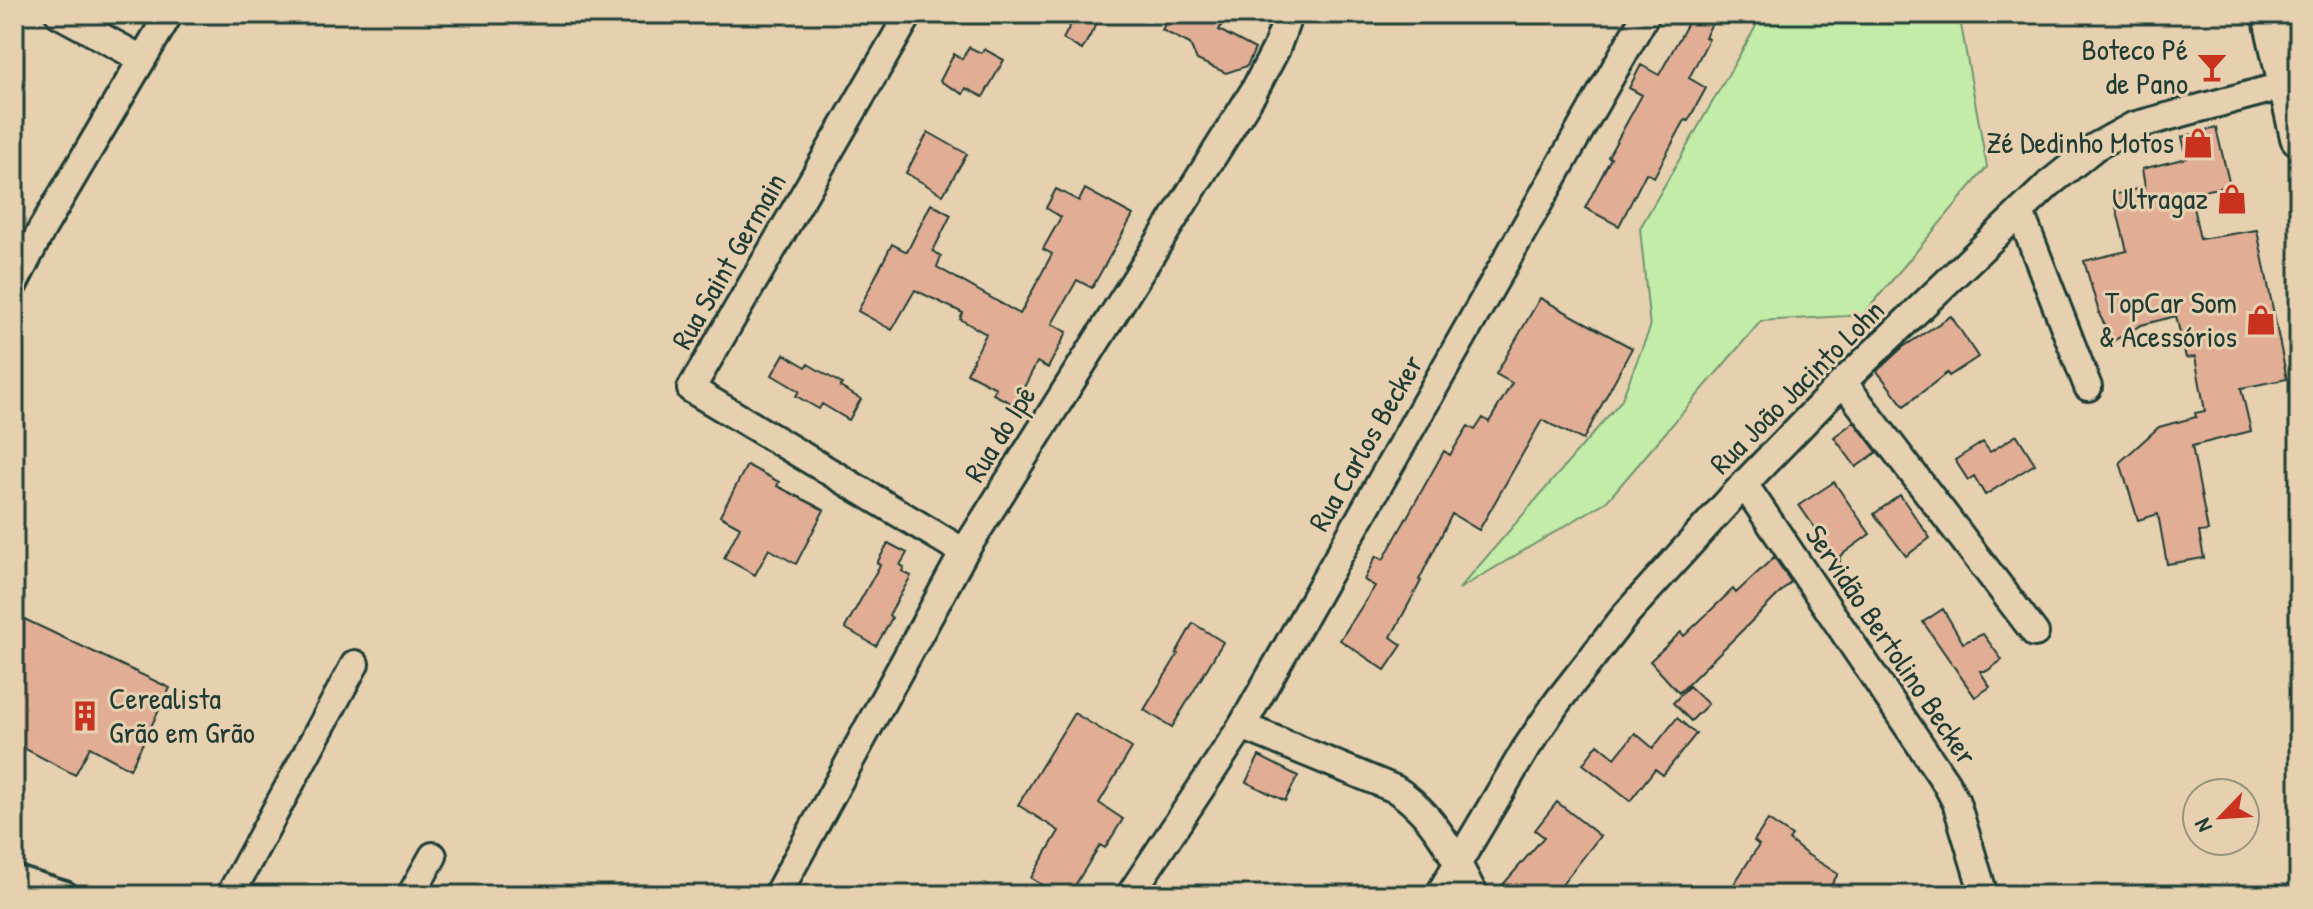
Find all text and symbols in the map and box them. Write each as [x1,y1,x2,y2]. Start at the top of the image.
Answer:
place label: Boteco Pé de Pano [2081,29,2188,103]
bar icon: Boteco Pé de Pano [2195,50,2229,84]
place label: Zé Dedinho Motos [1986,122,2174,162]
shop icon: Zé Dedinho Motos [2181,126,2215,160]
street label: Rua Saint Germain [661,165,795,356]
place label: Ultragaz [2112,178,2208,218]
shop icon: Ultragaz [2215,182,2249,216]
place label: TopCar Som & Acessórios [2099,282,2237,356]
street label: Rua João Jacinto Lohn [1700,290,1892,482]
shop icon: TopCar Som & Acessórios [2244,303,2278,337]
street label: Rua Carlos Becker [1298,347,1432,538]
street label: Rua do Ipê [954,378,1044,489]
street label: Servidão Bertolino Becker [1797,517,1987,773]
place label: Cerealista Grão em Grão [109,678,255,752]
building icon: Cerealista Grão em Grão [68,699,102,733]
north arrow [2181,777,2261,857]
text: N [2187,814,2219,837]

